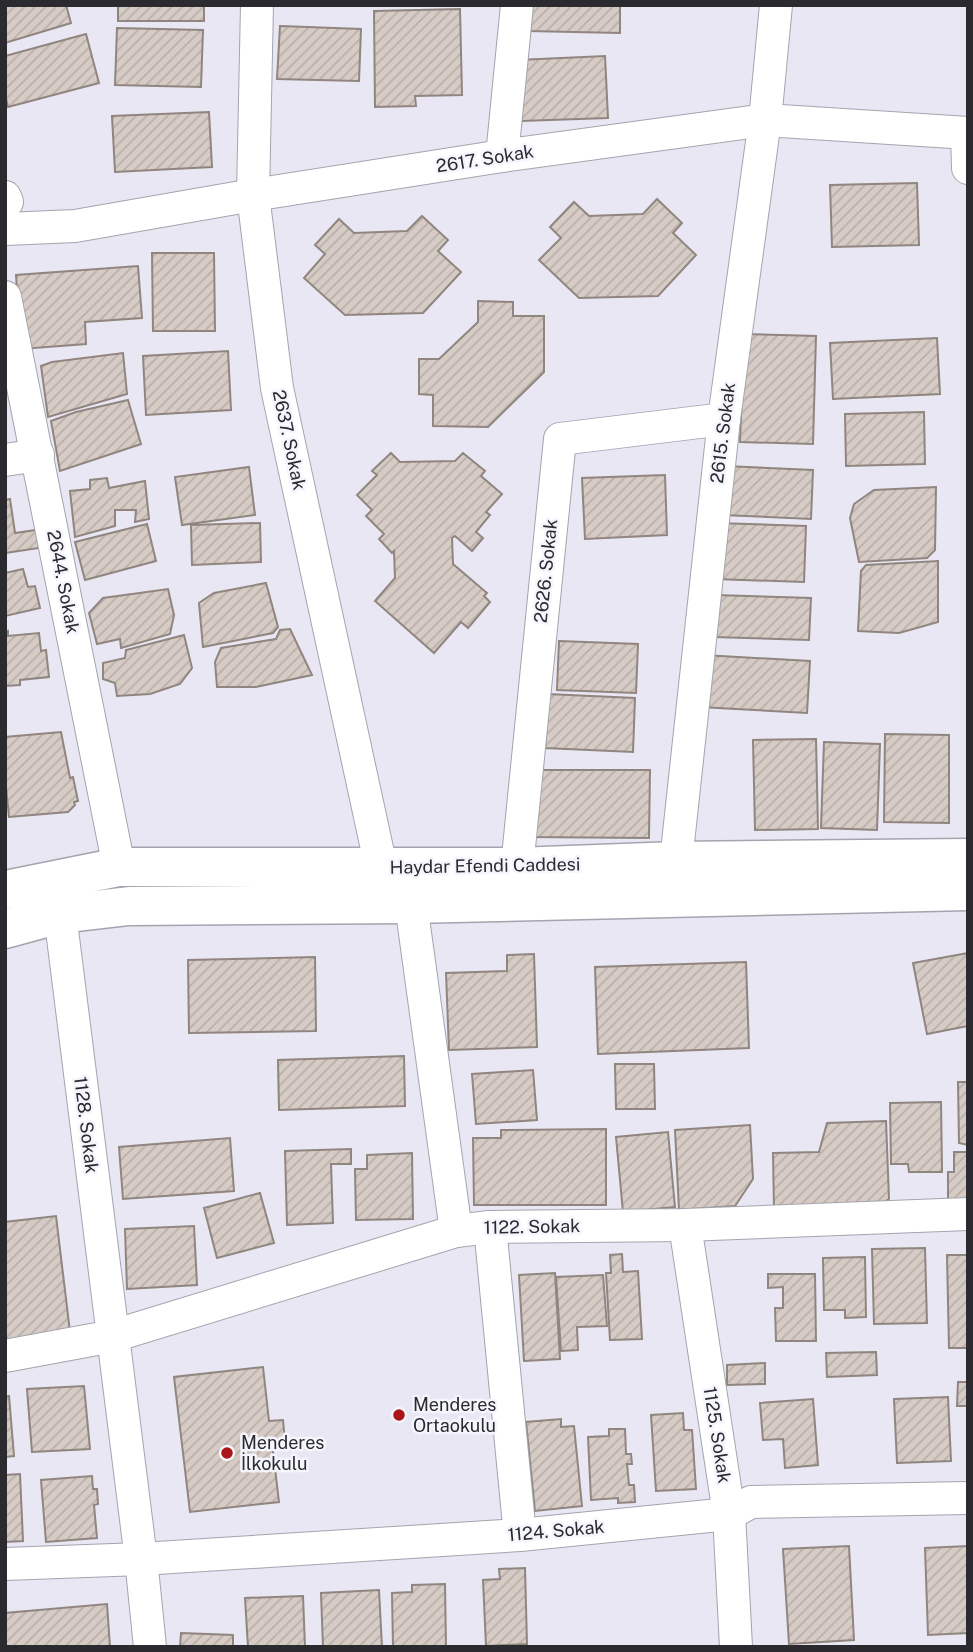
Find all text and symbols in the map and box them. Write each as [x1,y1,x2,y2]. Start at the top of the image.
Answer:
street label: 2617. Sokak [435,140,535,177]
street label: 2615. Sokak [706,381,739,484]
street label: 2637. Sokak [269,388,310,492]
street label: 2626. Sokak [530,518,561,624]
street label: 2644. Sokak [43,528,84,635]
street label: Haydar Efendi Caddesi [389,853,580,878]
street label: 1128. Sokak [70,1075,103,1175]
street label: 1122. Sokak [484,1215,580,1238]
street label: 1125. Sokak [700,1385,735,1485]
place label: Menderes Ortaokulu [413,1394,496,1436]
marker: Menderes Ortaokulu [391,1407,407,1423]
place label: Menderes İlkokulu [241,1432,324,1474]
marker: Menderes İlkokulu [219,1445,235,1461]
street label: 1124. Sokak [507,1516,605,1545]

